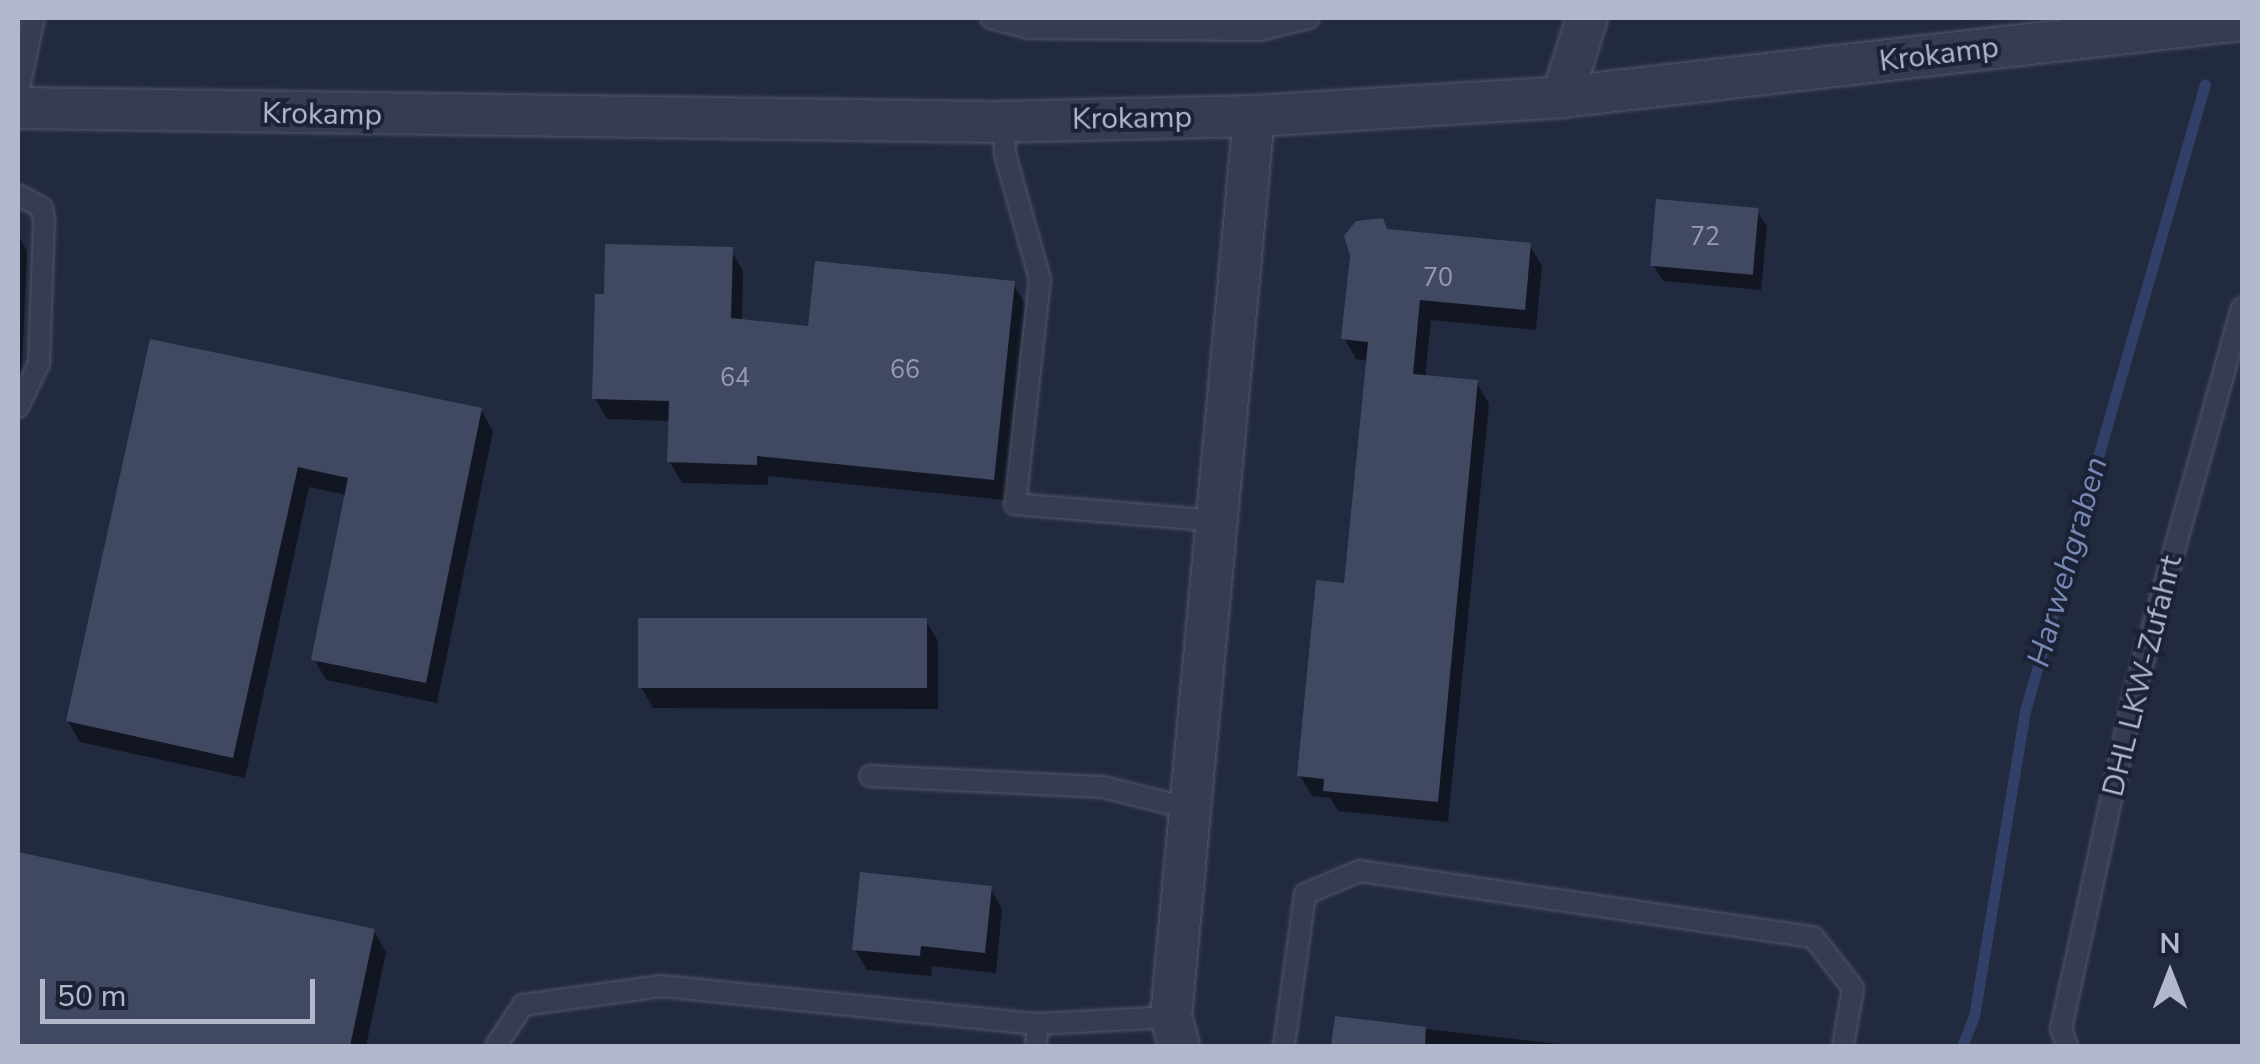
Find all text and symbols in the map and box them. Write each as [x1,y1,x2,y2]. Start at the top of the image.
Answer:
street label: Krokamp [1877,30,2001,80]
street label: Krokamp [262,96,382,134]
street label: Krokamp [1072,100,1192,138]
house number: 72 [1690,222,1720,252]
house number: 70 [1423,263,1453,293]
house number: 66 [890,355,920,385]
house number: 64 [720,363,750,393]
water label: Harwehgraben [2020,453,2116,671]
street label: DHL LKW-Zufahrt [2096,552,2190,800]
north arrow [2120,924,2220,1024]
text: N [2160,925,2180,963]
scale bar [45,959,320,1021]
text: 50 m [57,976,126,1017]

